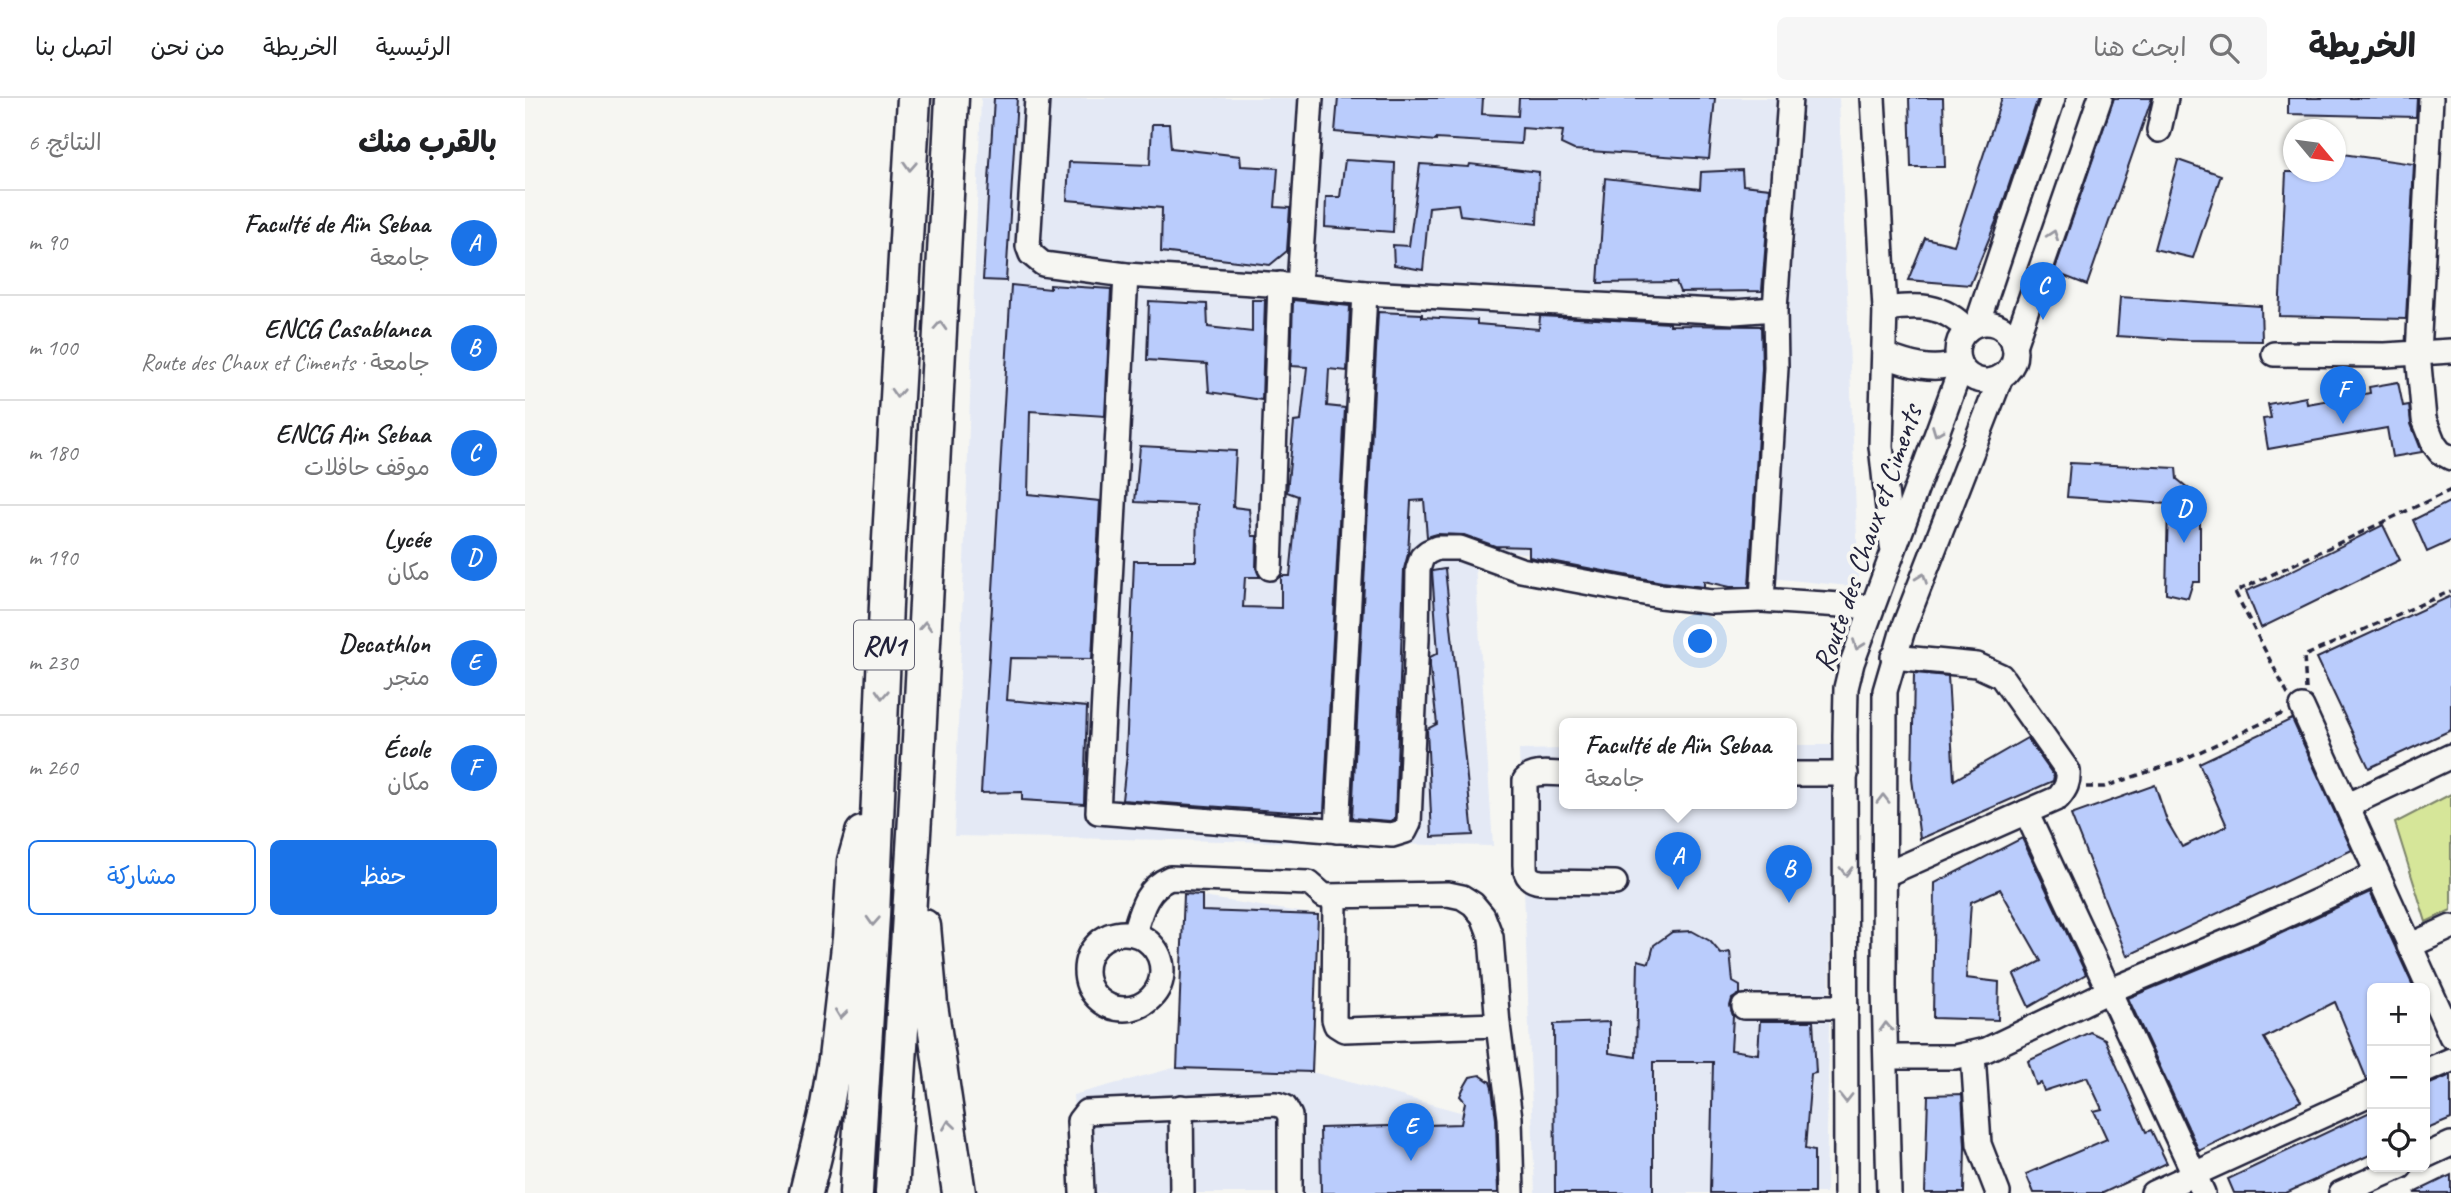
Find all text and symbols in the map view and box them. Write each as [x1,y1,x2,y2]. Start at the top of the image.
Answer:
search box [1777,17,2267,80]
text: الخريطة [2309,25,2416,67]
icon: search [2205,29,2243,67]
text: ابحث هنا [2093,31,2187,64]
text: اتصل بنا [35,32,113,62]
text: من نحن [151,32,225,62]
text: الخريطة [263,32,338,62]
text: الرئيسية [376,32,451,62]
north arrow [2283,119,2346,182]
text: بالقرب منك [358,123,497,161]
text: النتائج: 6 [28,128,102,157]
one-way arrow [903,161,918,172]
text: Faculté de Aïn Sebaa [244,207,430,240]
text: 90 m [28,228,67,257]
text: A [468,228,480,257]
one-way arrow [2045,229,2059,241]
text: جامعة [370,243,430,272]
pin: C [2020,262,2066,320]
text: ENCG Casablanca [264,312,430,345]
one-way arrow [933,320,948,331]
text: 100 m [28,333,78,362]
text: B [468,333,480,362]
text: جامعة · Route des Chaux et Ciments [141,348,430,377]
pin: F [2320,366,2366,424]
one-way arrow [890,388,905,399]
street label: Route des Chaux et Ciments [1804,397,1931,676]
text: ENCG Ain Sebaa [276,417,430,450]
one-way arrow [1931,425,1945,437]
text: 180 m [28,438,78,467]
text: C [469,438,480,467]
text: موقف حافلات [304,453,430,482]
pin: D [2161,485,2207,543]
text: Lycée [384,522,430,555]
text: 190 m [28,543,78,572]
text: D [467,543,481,572]
text: مكان [387,558,430,587]
one-way arrow [1914,573,1928,585]
road number: RN1 [854,620,914,670]
one-way arrow [917,621,932,632]
your location [1683,624,1717,658]
text: Decathlon [339,627,430,660]
one-way arrow [1852,638,1866,650]
text: 230 m [28,648,78,677]
text: E [468,648,480,677]
text: متجر [385,663,430,692]
one-way arrow [875,689,890,700]
popup [1559,718,1797,809]
text: Faculté de Aïn Sebaa [1585,728,1771,761]
text: École [384,732,430,765]
text: 260 m [28,753,78,782]
text: F [469,753,479,782]
text: جامعة [1585,764,1645,793]
text: مكان [387,768,430,797]
one-way arrow [1875,794,1891,804]
pin: A [1655,832,1701,890]
button: مشاركة [28,840,256,915]
button: حفظ [270,840,497,915]
pin: B [1766,845,1812,903]
one-way arrow [1838,866,1854,876]
one-way arrow [866,916,881,927]
map controls [2367,983,2430,1172]
button: + [2367,983,2430,1046]
one-way arrow [834,1008,849,1020]
one-way arrow [1878,1021,1893,1032]
button: − [2367,1046,2430,1109]
one-way arrow [1838,1093,1854,1104]
pin: E [1388,1103,1434,1161]
button: locate [2367,1109,2430,1172]
one-way arrow [942,1120,957,1131]

